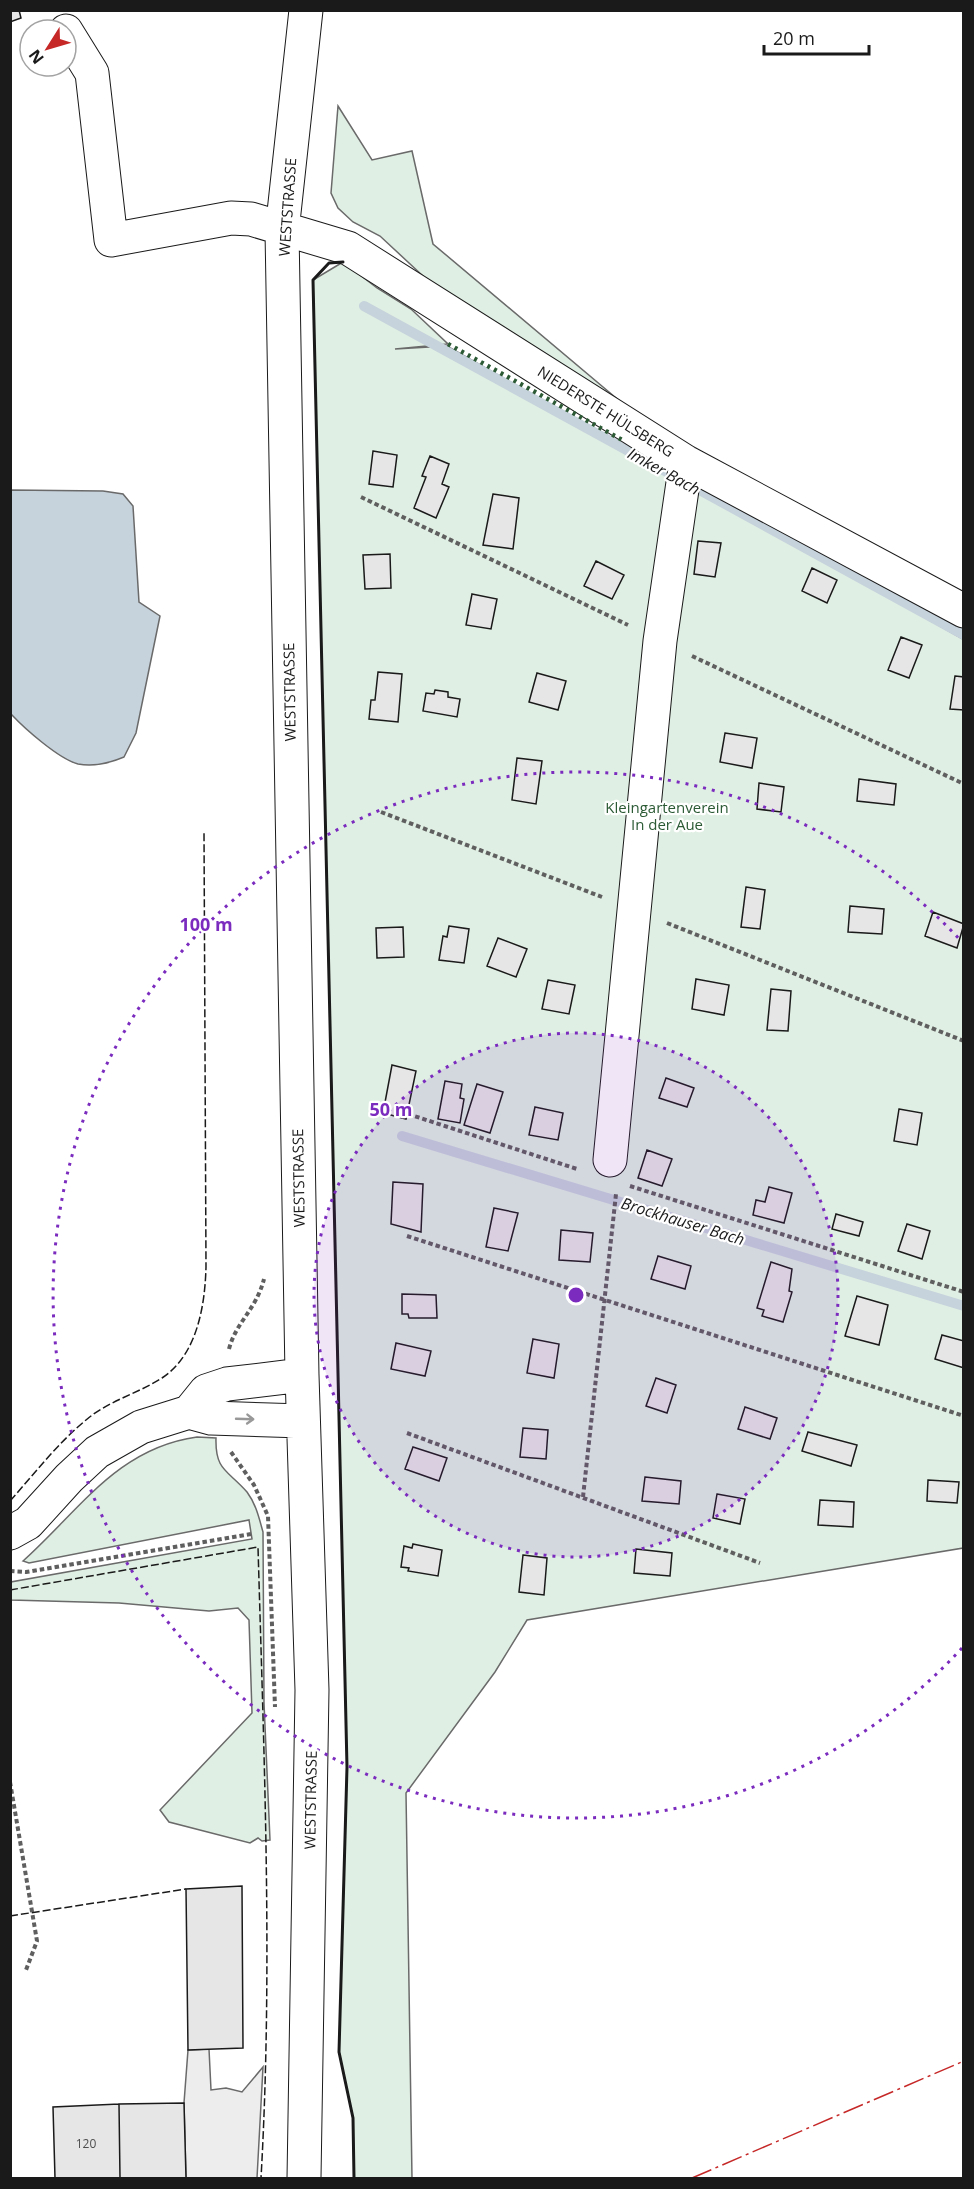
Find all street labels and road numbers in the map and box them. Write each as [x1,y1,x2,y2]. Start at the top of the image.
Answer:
street label: WESTSTRASSE [274,157,300,257]
street label: NIEDERSTE HÜLSBERG [534,361,678,461]
street label: WESTSTRASSE [278,642,300,742]
street label: WESTSTRASSE [287,1128,309,1228]
street label: WESTSTRASSE [299,1750,321,1850]

